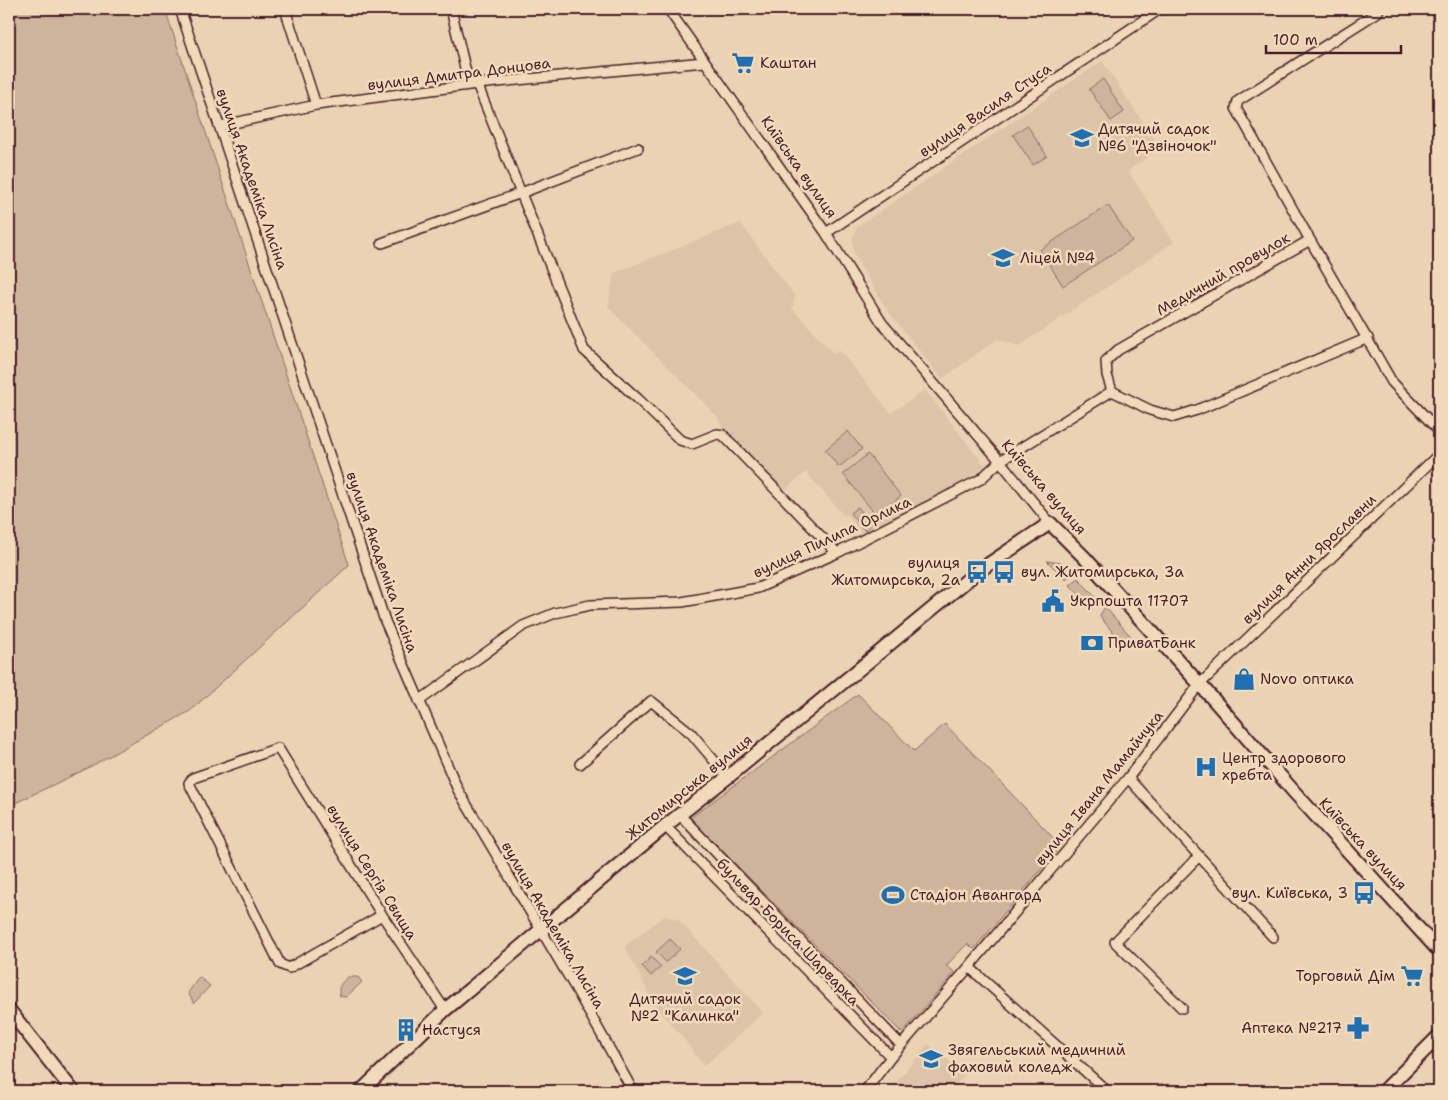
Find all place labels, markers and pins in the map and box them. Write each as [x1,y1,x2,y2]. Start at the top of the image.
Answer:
supermarket icon: Каштан [730,50,756,76]
place label: Каштан [760,53,817,73]
place label: Дитячий садок №6 "Дзвіночок" [1098,119,1217,156]
school or university icon: Дитячий садок №6 "Дзвіночок" [1069,125,1095,151]
school or university icon: Ліцей №4 [990,245,1016,271]
place label: Ліцей №4 [1020,248,1095,268]
place label: вулиця Житомирська, 2а [831,553,961,590]
bus stop icon: вулиця Житомирська, 2а [964,559,990,585]
bus stop icon: вул. Житомирська, 3а [991,559,1017,585]
place label: вул. Житомирська, 3а [1021,562,1184,582]
public building icon: Укрпошта 11707 [1040,588,1066,614]
place label: Укрпошта 11707 [1070,591,1189,611]
bank icon: ПриватБанк [1079,630,1105,656]
place label: ПриватБанк [1108,633,1196,653]
shop icon: Novo оптика [1231,666,1257,692]
place label: Novo оптика [1260,669,1355,689]
place label: Центр здорового хребта [1222,748,1346,785]
hospital icon: Центр здорового хребта [1193,754,1219,780]
bus stop icon: вул. Київська, 3 [1351,880,1377,906]
sports icon: Стадіон Авангард [880,882,906,908]
place label: вул. Київська, 3 [1232,883,1348,903]
place label: Стадіон Авангард [910,885,1042,905]
school or university icon: Дитячий садок №2 "Калинка" [672,963,698,989]
supermarket icon: Торговий Дім [1399,963,1425,989]
place label: Торговий Дім [1295,966,1395,986]
place label: Дитячий садок №2 "Калинка" [629,989,741,1026]
pharmacy icon: Аптека №217 [1345,1015,1371,1041]
building icon: Настуся [393,1017,419,1043]
place label: Аптека №217 [1241,1018,1342,1038]
place label: Настуся [422,1020,481,1040]
place label: Звягельський медичний фаховий коледж [948,1040,1126,1077]
school or university icon: Звягельський медичний фаховий коледж [918,1046,944,1072]

